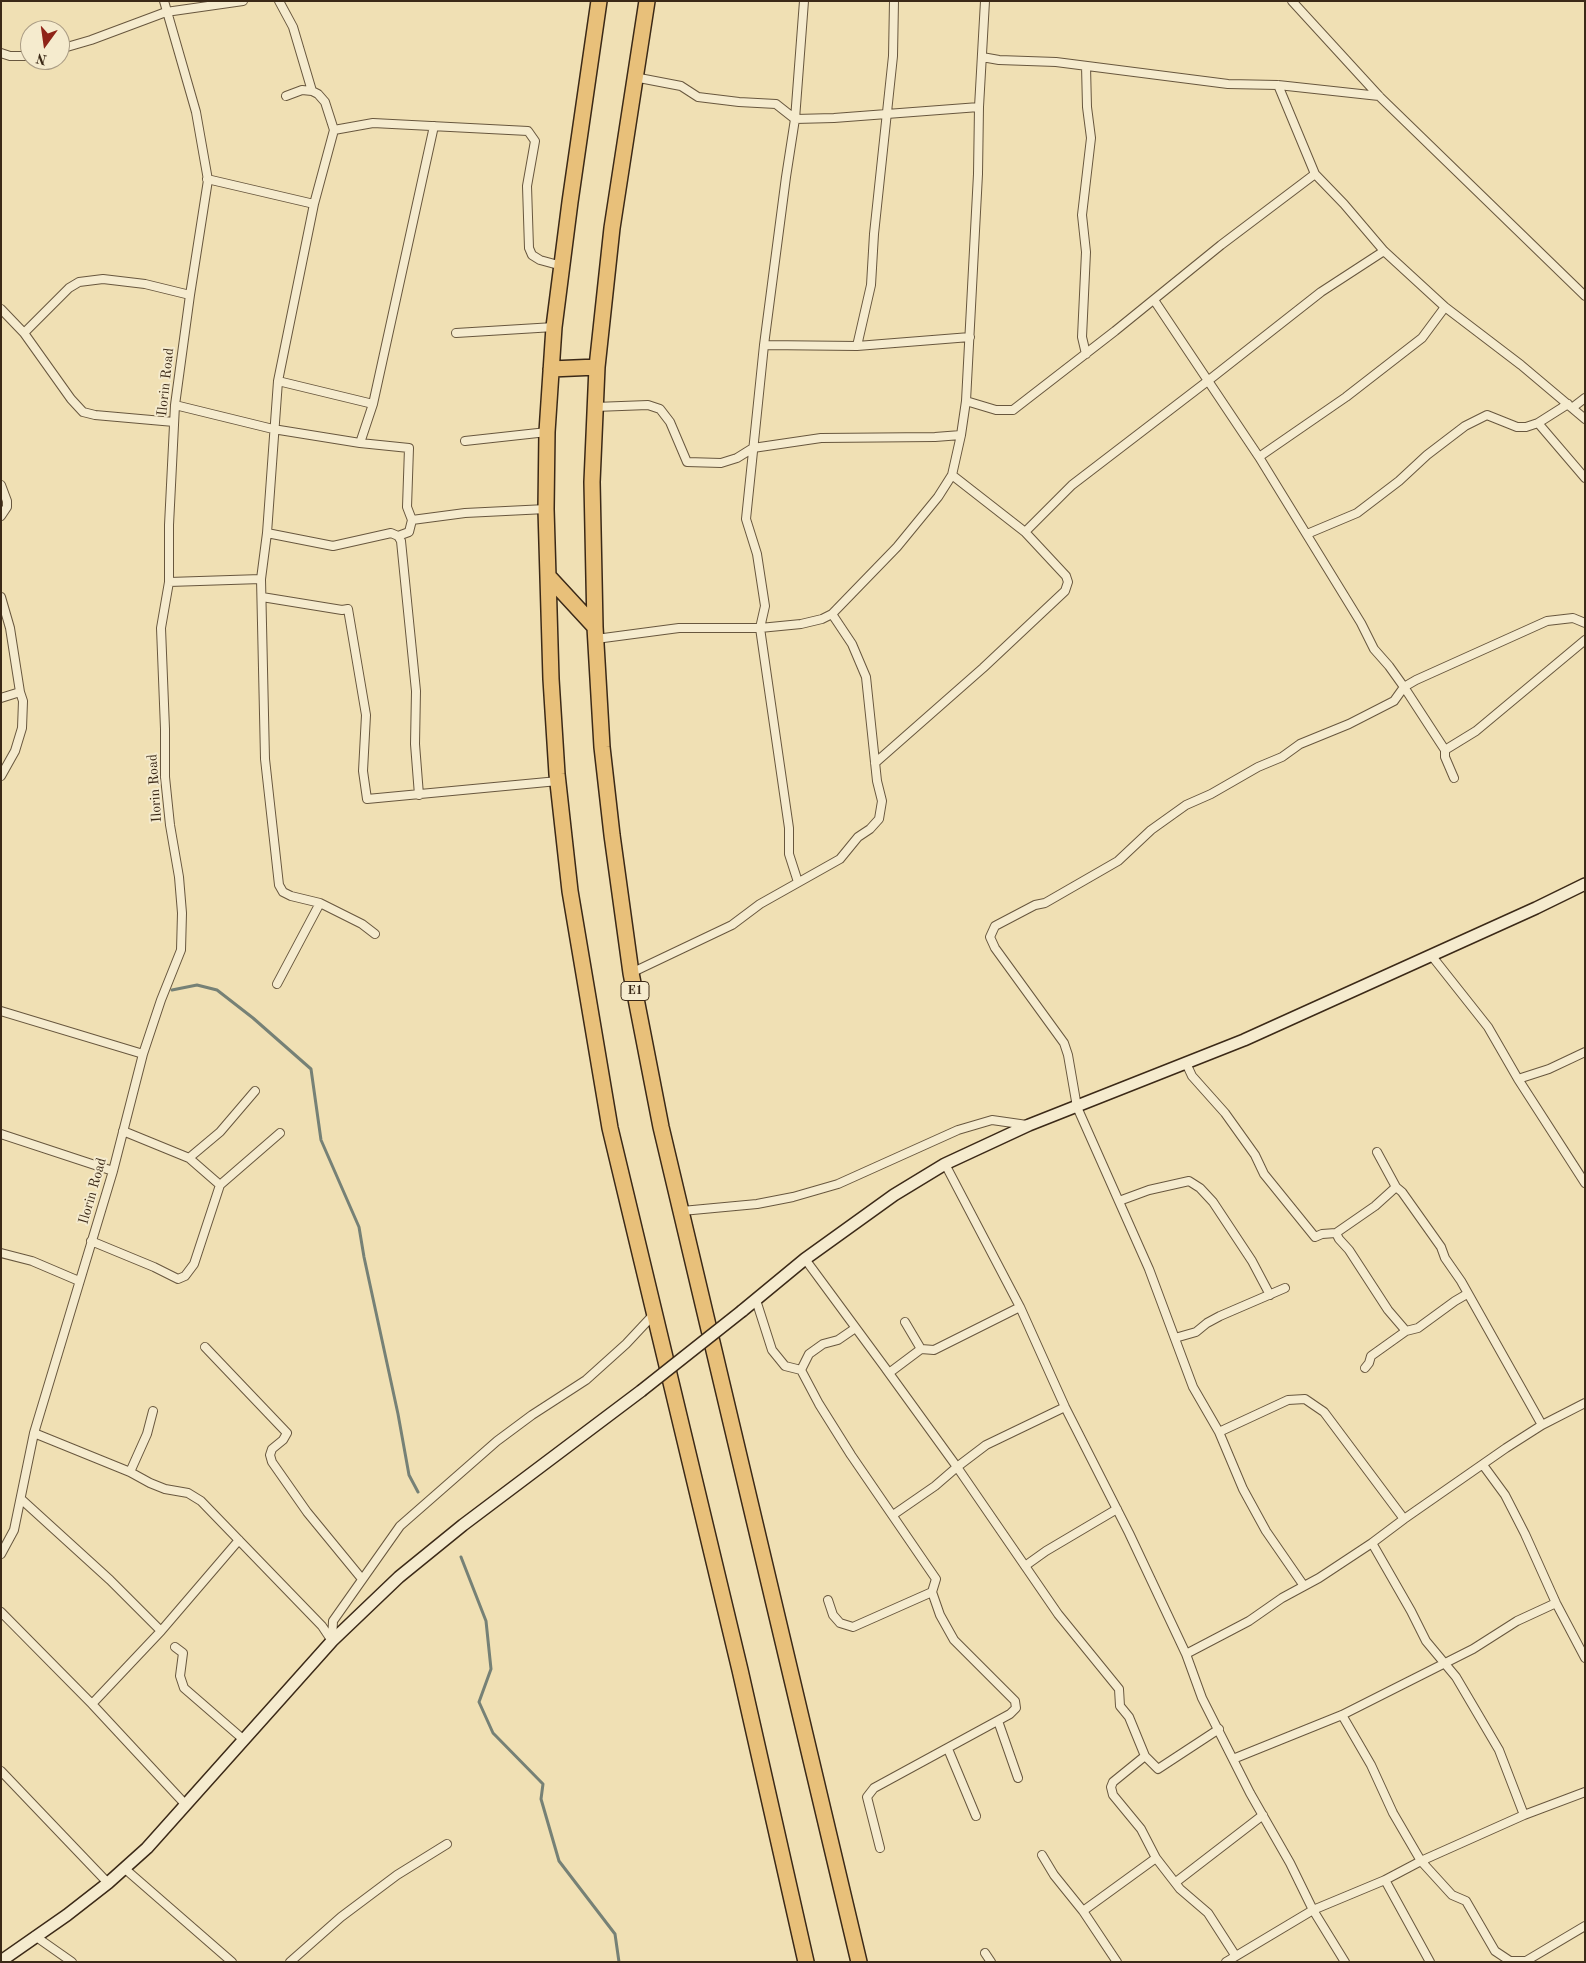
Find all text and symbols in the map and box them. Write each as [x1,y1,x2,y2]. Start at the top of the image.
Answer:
north arrow [20,20,70,70]
text: N [35,50,49,67]
street label: Ilorin Road [154,347,178,417]
street label: Ilorin Road [144,753,166,823]
road number: E1 [621,981,649,1000]
street label: Ilorin Road [75,1156,111,1226]

